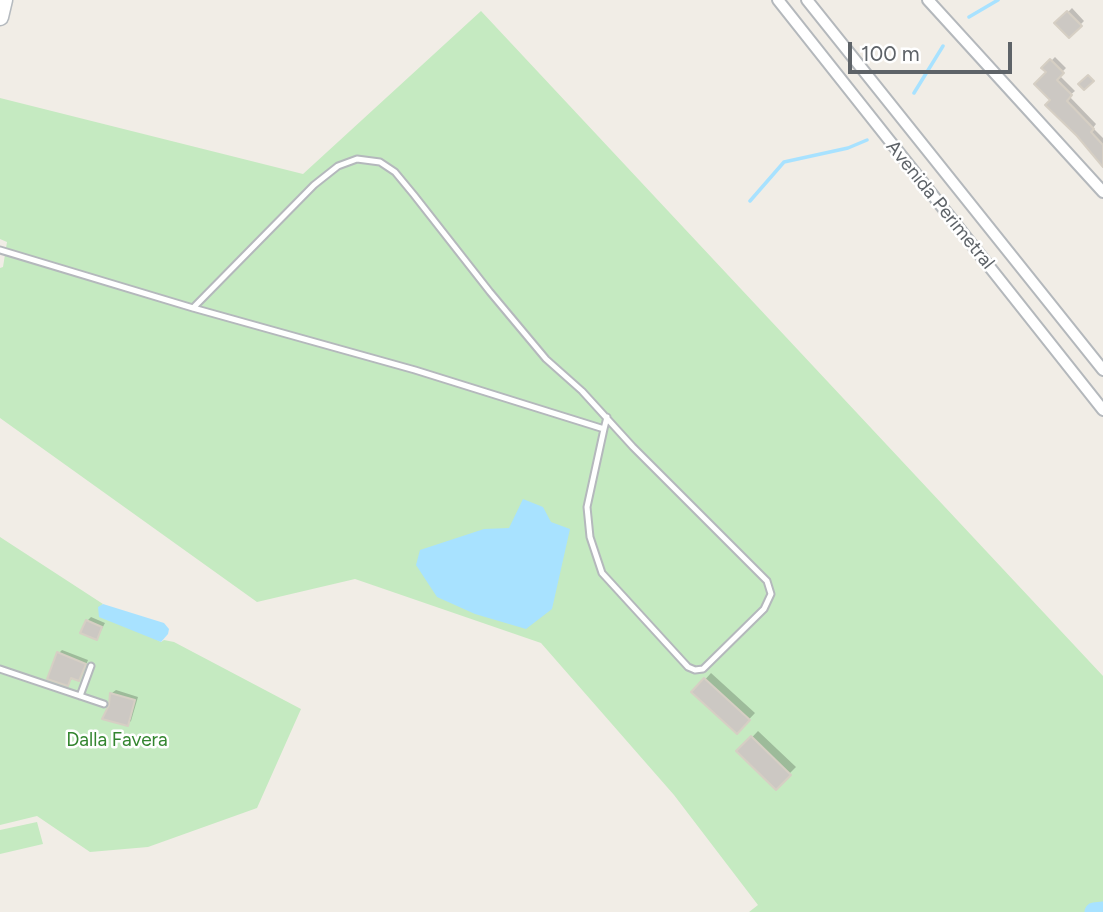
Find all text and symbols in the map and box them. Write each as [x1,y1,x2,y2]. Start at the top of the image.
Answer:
scale bar [851,28,1016,72]
text: 100 m [861,41,920,66]
street label: Avenida Perimetral [881,136,999,274]
park label: Dalla Favera [66,729,168,751]

